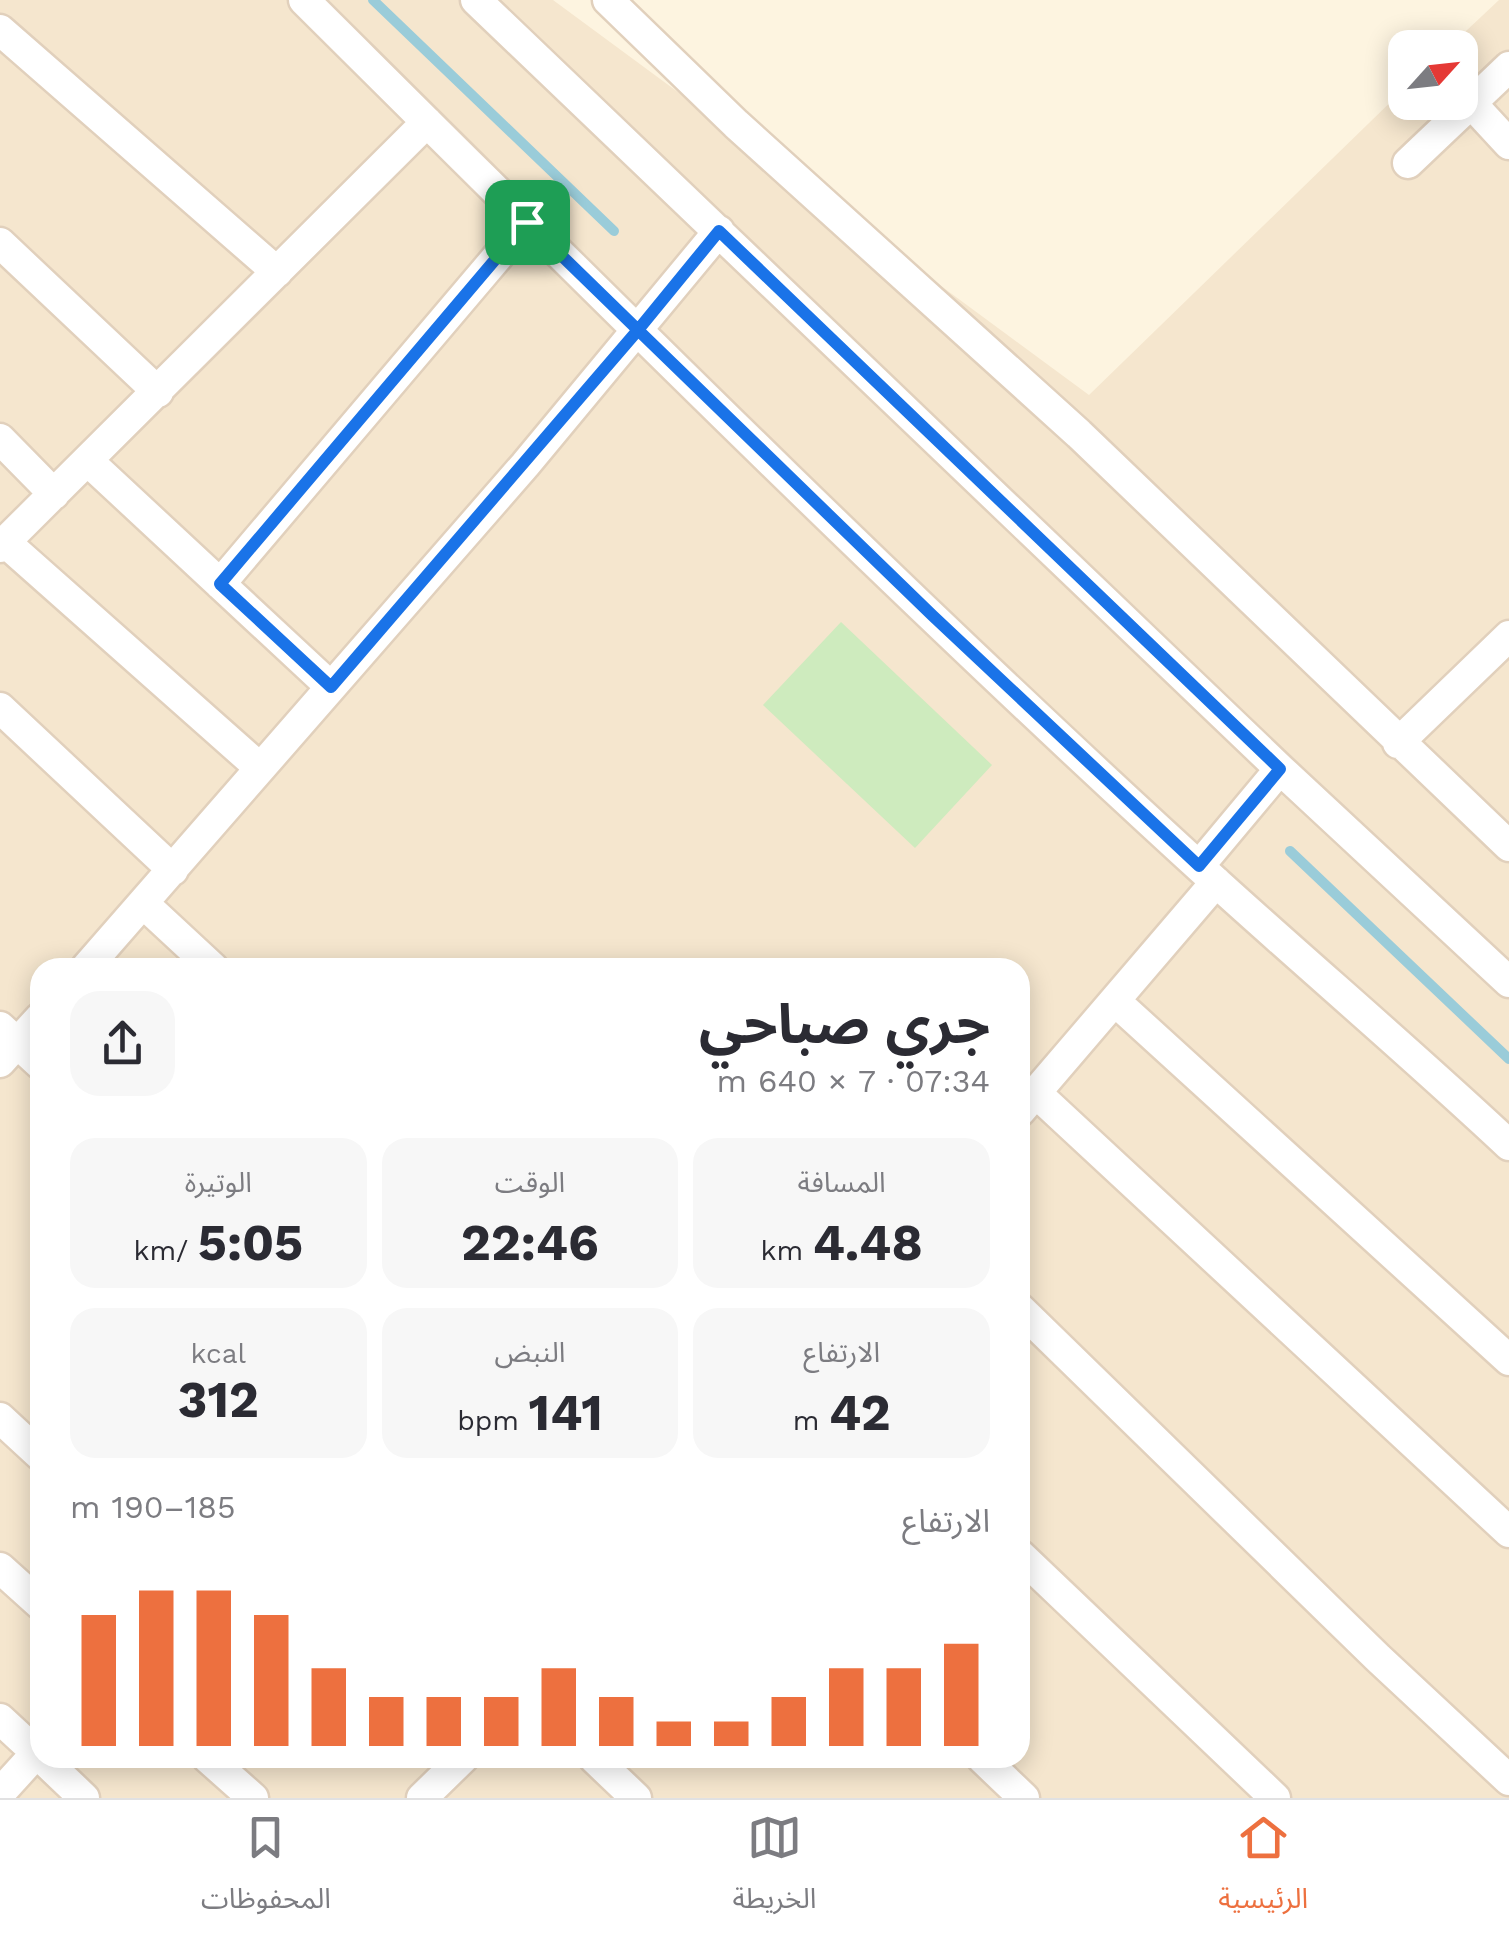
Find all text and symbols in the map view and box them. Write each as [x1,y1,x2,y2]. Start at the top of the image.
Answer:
north arrow [1388,30,1478,120]
map controls [1388,30,1478,120]
pin [485,180,570,265]
icon: arrive [500,195,555,250]
button: share [70,991,175,1096]
text: جري صباحي [699,992,990,1056]
text: 07:34 · 7 × 640 m [717,1062,990,1100]
text: الوتيرة [185,1166,252,1199]
text: الوقت [495,1166,565,1199]
text: المسافة [798,1166,886,1199]
text: 5:05 [198,1213,303,1272]
text: 22:46 [461,1213,599,1272]
text: 4.48 [813,1213,923,1272]
text: /km [134,1234,198,1267]
text: km [761,1234,813,1267]
text: النبض [495,1336,566,1369]
text: الارتفاع [803,1336,880,1369]
text: kcal [191,1337,246,1370]
text: 312 [178,1370,259,1429]
text: 141 [529,1383,603,1442]
text: 42 [829,1383,891,1442]
text: bpm [457,1404,529,1437]
text: m [793,1404,829,1437]
text: 185–190 m [70,1488,236,1526]
text: الارتفاع [902,1502,990,1540]
tab: المحفوظات [201,1810,331,1929]
tab: الخريطة [733,1810,816,1929]
tab: الرئيسية [1218,1810,1308,1929]

